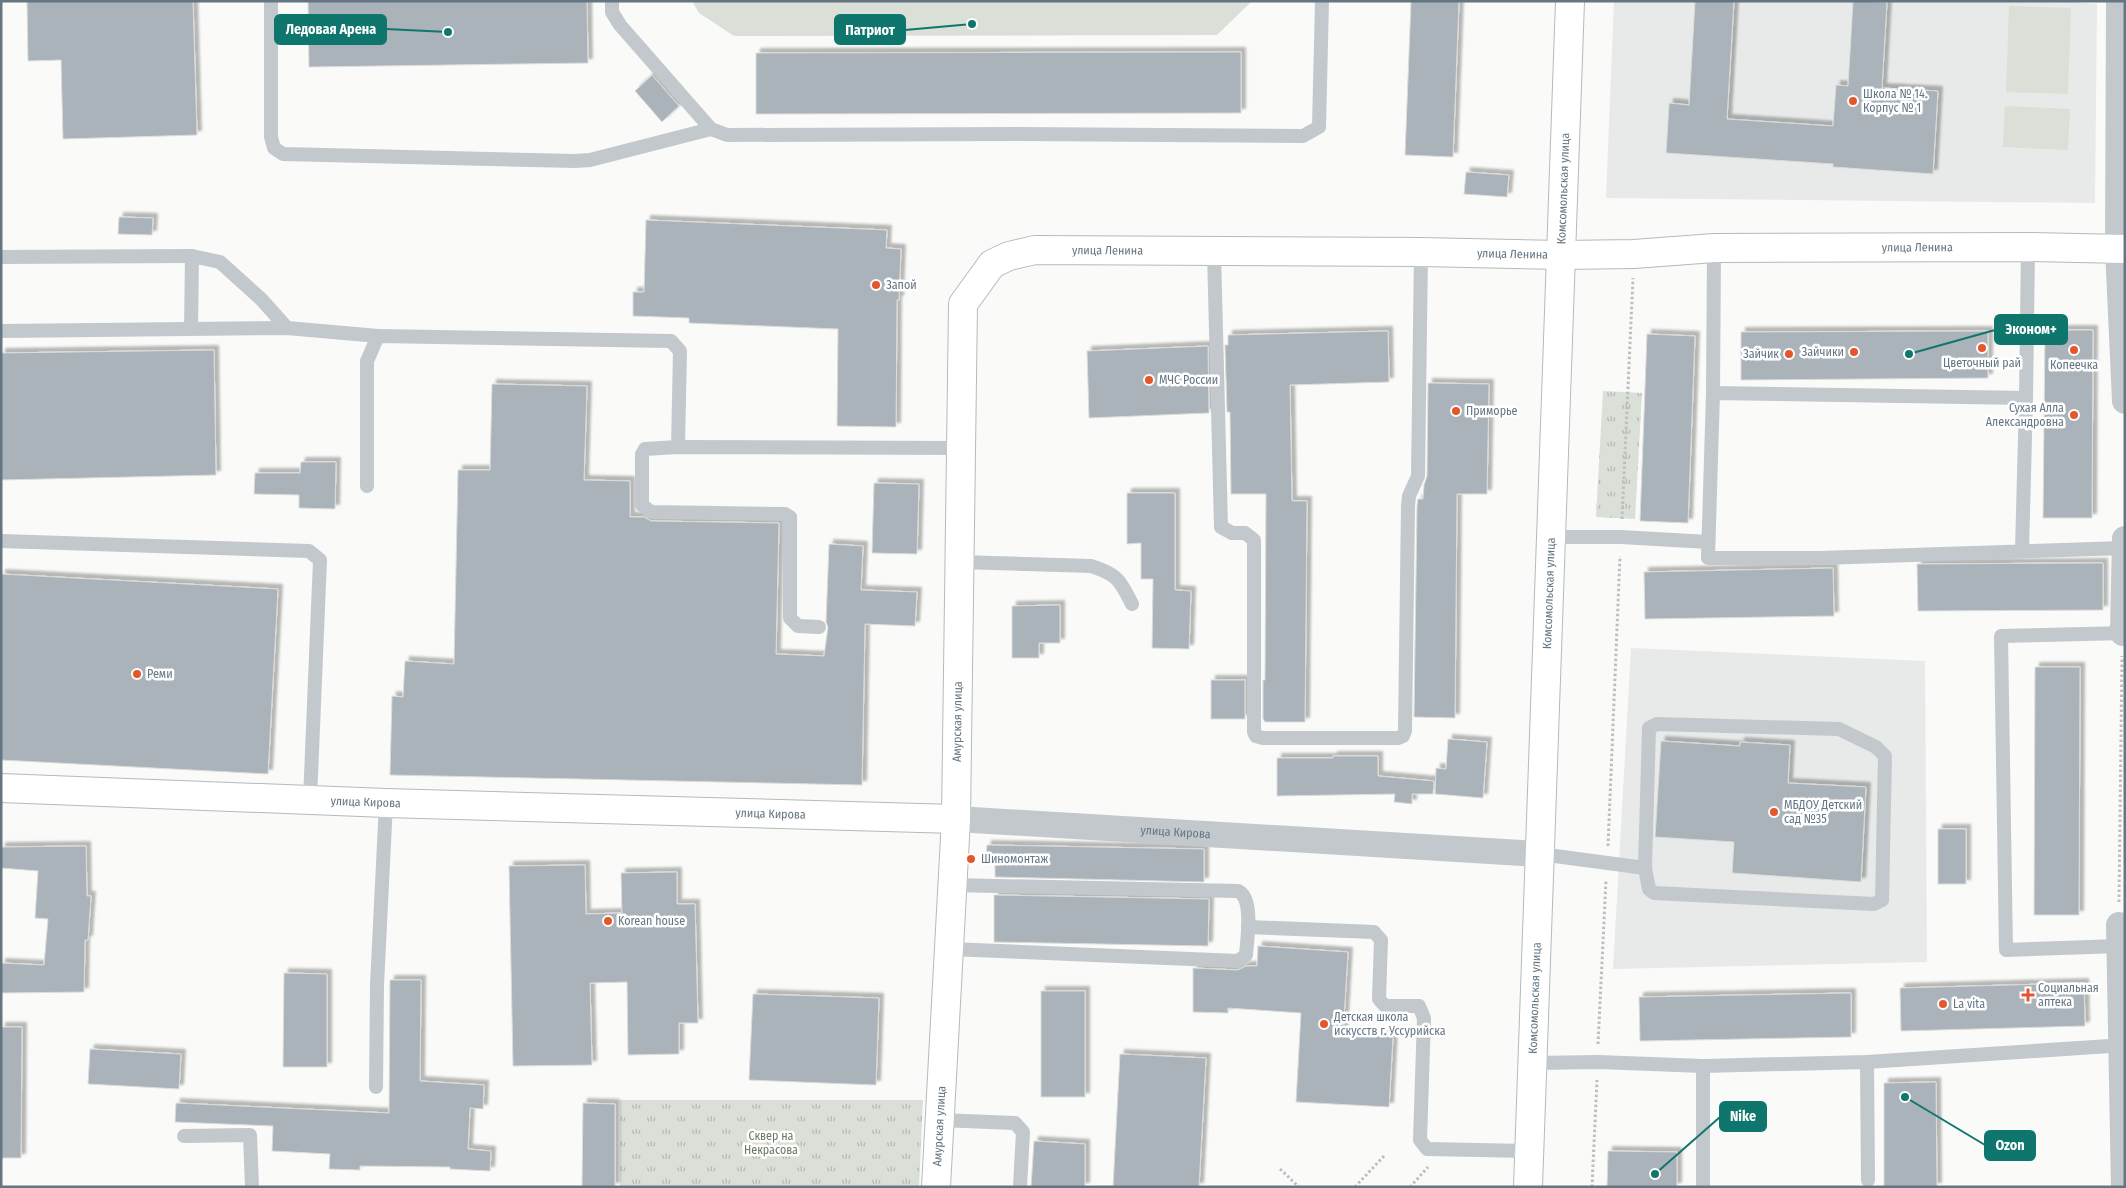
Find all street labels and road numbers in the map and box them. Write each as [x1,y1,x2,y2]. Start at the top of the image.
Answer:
street label: Комсомольская улица [1554,132,1572,245]
street label: улица Ленина [1882,240,1953,254]
street label: улица Ленина [1072,243,1143,258]
street label: улица Ленина [1477,246,1548,262]
street label: Комсомольская улица [1540,537,1558,649]
street label: Амурская улица [950,681,965,762]
street label: улица Кирова [330,794,401,810]
street label: улица Кирова [735,806,806,822]
street label: улица Кирова [1140,823,1211,841]
street label: Комсомольская улица [1526,942,1544,1054]
street label: Амурская улица [930,1085,948,1167]

